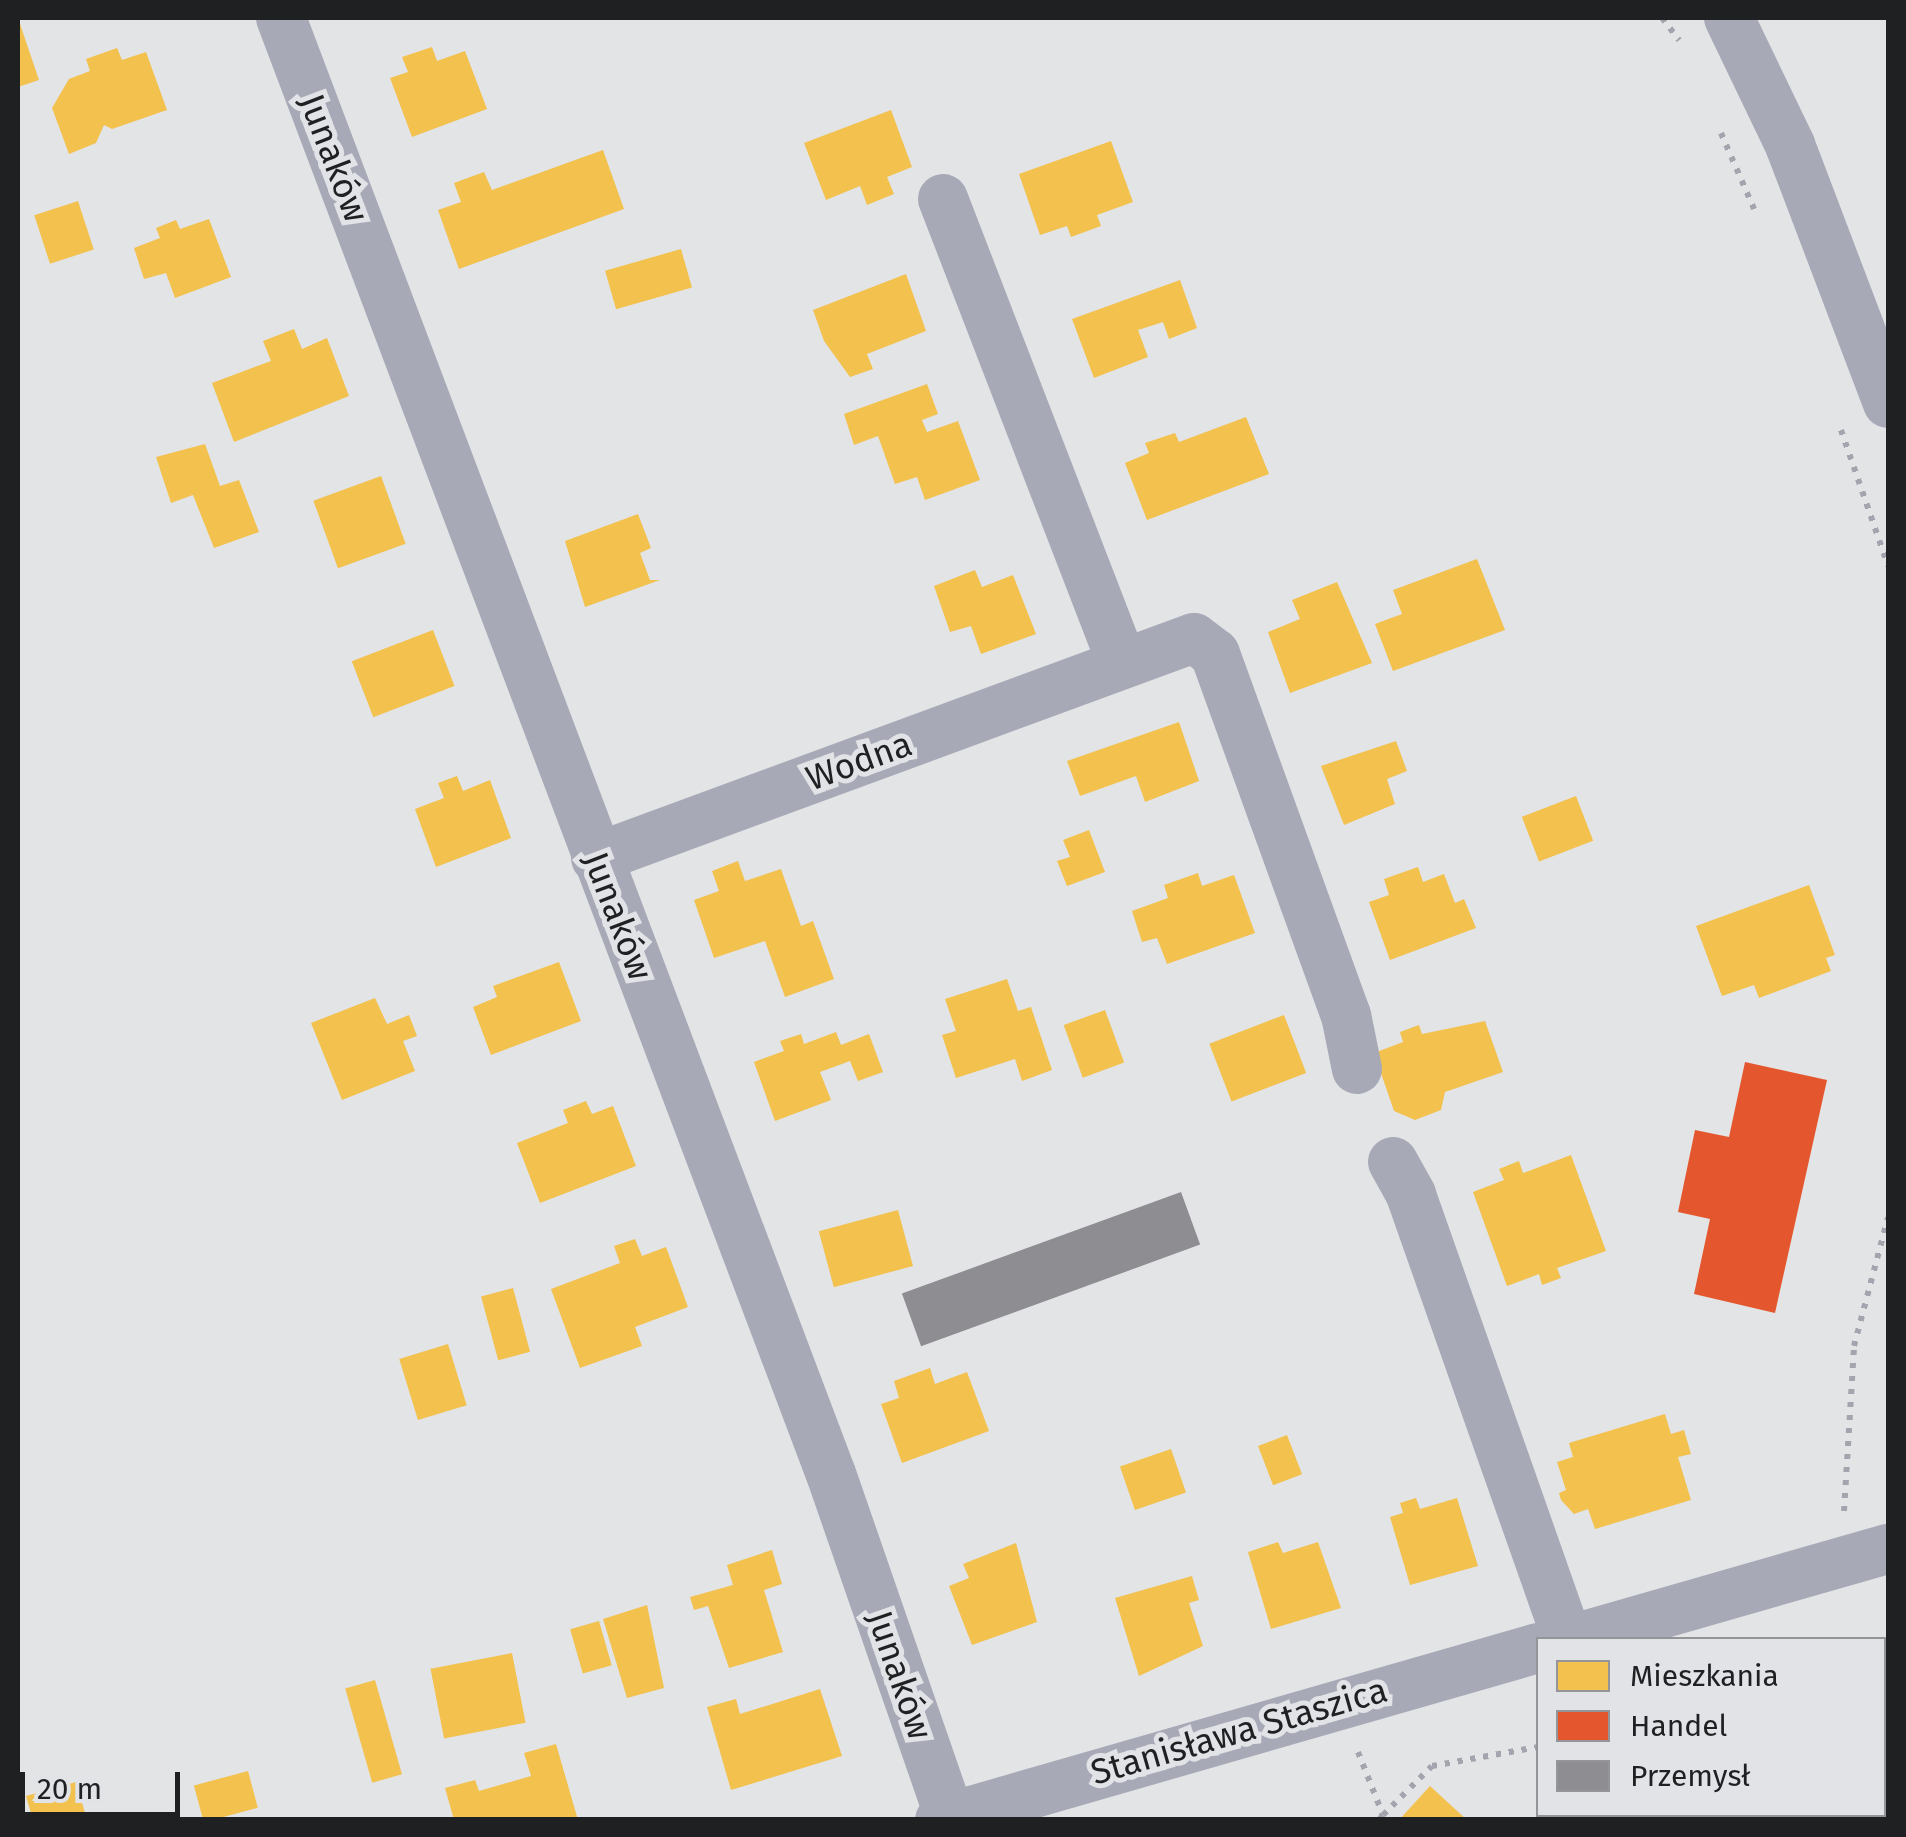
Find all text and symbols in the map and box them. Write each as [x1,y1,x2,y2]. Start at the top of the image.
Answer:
street label: Junaków [290,88,378,228]
street label: Wodna [800,723,918,799]
street label: Junaków [574,846,662,986]
street label: Junaków [858,1605,942,1745]
legend [1536,1637,1886,1817]
text: Mieszkania [1630,1658,1779,1694]
street label: Stanisława Staszica [1086,1669,1392,1793]
text: Handel [1630,1708,1727,1744]
scale bar [25,1752,185,1814]
text: Przemysł [1630,1758,1750,1794]
text: 20 m [37,1771,102,1807]

